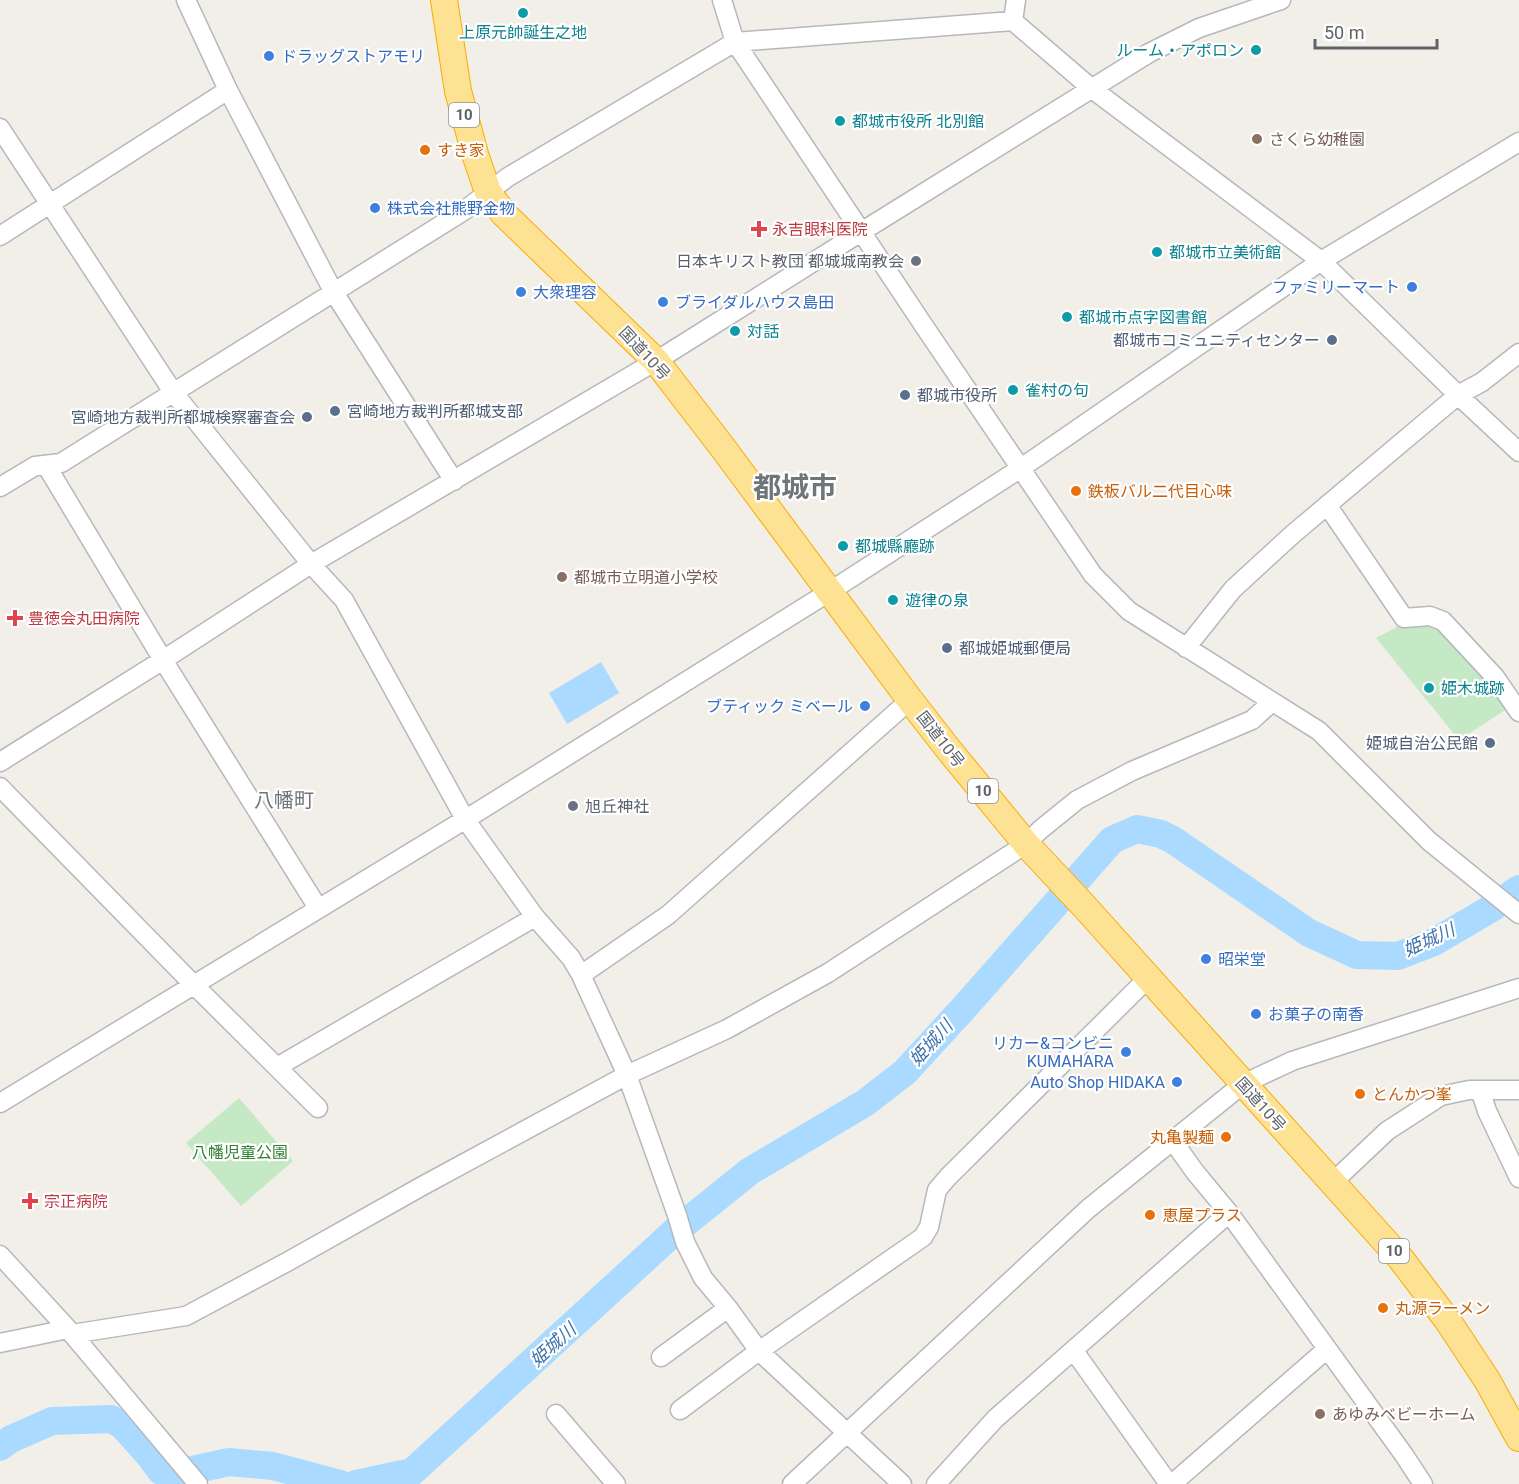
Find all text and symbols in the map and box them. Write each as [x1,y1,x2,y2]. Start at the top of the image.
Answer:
marker: 上原元帥誕生之地 [516,6,530,20]
scale bar [1315,12,1436,50]
text: 50 m [1324,22,1364,43]
place label: 上原元帥誕生之地 [459,23,587,42]
place label: ルーム・アポロン [1116,41,1244,60]
marker: ルーム・アポロン [1249,43,1263,57]
place label: ドラッグストアモリ [281,47,425,66]
marker: ドラッグストアモリ [262,49,276,63]
road number: 10 [449,103,479,127]
place label: 都城市役所 北別館 [852,112,984,131]
marker: 都城市役所 北別館 [833,114,847,128]
place label: さくら幼稚園 [1269,130,1365,149]
marker: さくら幼稚園 [1250,132,1264,146]
place label: すき家 [437,141,485,160]
marker: すき家 [418,143,432,157]
place label: 株式会社熊野金物 [387,199,515,218]
marker: 株式会社熊野金物 [368,201,382,215]
marker: 永吉眼科医院 [750,220,768,238]
place label: 永吉眼科医院 [772,220,868,239]
place label: 都城市立美術館 [1169,243,1281,262]
marker: 都城市立美術館 [1150,245,1164,259]
place label: 日本キリスト教団 都城城南教会 [676,252,904,271]
marker: 日本キリスト教団 都城城南教会 [909,254,923,268]
place label: ファミリーマート [1272,278,1400,297]
marker: ファミリーマート [1405,280,1419,294]
place label: 大衆理容 [533,283,597,302]
marker: 大衆理容 [514,285,528,299]
place label: ブライダルハウス島田 [675,293,834,312]
marker: ブライダルハウス島田 [656,295,670,309]
place label: 都城市点字図書館 [1079,308,1207,327]
marker: 都城市点字図書館 [1060,310,1074,324]
place label: 対話 [747,322,779,341]
street label: 国道10号 [615,323,674,384]
marker: 対話 [728,324,742,338]
place label: 都城市コミュニティセンター [1113,331,1320,350]
marker: 都城市コミュニティセンター [1325,333,1339,347]
place label: 雀村の句 [1025,381,1089,400]
marker: 雀村の句 [1006,383,1020,397]
place label: 都城市役所 [917,386,997,405]
marker: 都城市役所 [898,388,912,402]
place label: 宮崎地方裁判所都城支部 [347,402,523,421]
marker: 宮崎地方裁判所都城支部 [328,404,342,418]
place label: 宮崎地方裁判所都城検察審査会 [71,408,295,427]
marker: 宮崎地方裁判所都城検察審査会 [300,410,314,424]
district label: 都城市 [753,471,837,504]
place label: 鉄板バル二代目心味 [1088,482,1232,501]
marker: 鉄板バル二代目心味 [1069,484,1083,498]
place label: 都城縣廳跡 [855,537,935,556]
marker: 都城縣廳跡 [836,539,850,553]
place label: 都城市立明道小学校 [574,568,718,587]
marker: 都城市立明道小学校 [555,570,569,584]
place label: 遊律の泉 [905,591,969,610]
marker: 遊律の泉 [886,593,900,607]
marker: 豊徳会丸田病院 [6,609,24,627]
place label: 豊徳会丸田病院 [28,609,140,628]
place label: 都城姫城郵便局 [959,639,1071,658]
marker: 都城姫城郵便局 [940,641,954,655]
place label: 姫木城跡 [1441,679,1505,698]
marker: 姫木城跡 [1422,681,1436,695]
place label: ブティック ミベール [706,697,853,716]
marker: ブティック ミベール [858,699,872,713]
street label: 国道10号 [913,707,968,771]
place label: 姫城自治公民館 [1366,734,1478,753]
marker: 姫城自治公民館 [1483,736,1497,750]
road number: 10 [968,779,998,803]
district label: 八幡町 [254,788,314,812]
place label: 旭丘神社 [585,797,649,816]
marker: 旭丘神社 [566,799,580,813]
water label: 姫城川 [1400,918,1460,960]
place label: 昭栄堂 [1218,950,1266,969]
marker: 昭栄堂 [1199,952,1213,966]
place label: お菓子の南香 [1268,1005,1364,1024]
marker: お菓子の南香 [1249,1007,1263,1021]
water label: 姫城川 [905,1014,958,1070]
place label: リカー&コンビニ KUMAHARA [992,1034,1115,1071]
marker: リカー&コンビニ KUMAHARA [1119,1045,1133,1059]
place label: Auto Shop HIDAKA [1030,1073,1166,1092]
street label: 国道10号 [1231,1073,1290,1135]
marker: Auto Shop HIDAKA [1170,1075,1184,1089]
place label: とんかつ峯 [1372,1085,1452,1104]
marker: とんかつ峯 [1353,1087,1367,1101]
place label: 丸亀製麺 [1150,1128,1214,1147]
marker: 丸亀製麺 [1219,1130,1233,1144]
park label: 八幡児童公園 [192,1143,288,1162]
marker: 宗正病院 [21,1192,39,1210]
place label: 宗正病院 [44,1192,108,1211]
place label: 恵屋プラス [1162,1206,1242,1225]
marker: 恵屋プラス [1143,1208,1157,1222]
road number: 10 [1379,1239,1409,1263]
place label: 丸源ラーメン [1395,1299,1490,1318]
marker: 丸源ラーメン [1376,1301,1390,1315]
water label: 姫城川 [526,1317,581,1370]
place label: あゆみベビーホーム [1332,1405,1476,1424]
marker: あゆみベビーホーム [1313,1407,1327,1421]

